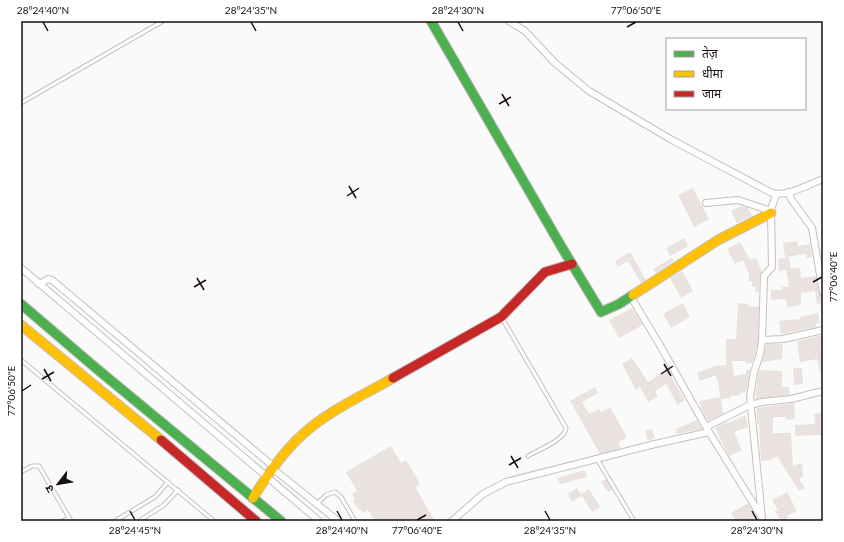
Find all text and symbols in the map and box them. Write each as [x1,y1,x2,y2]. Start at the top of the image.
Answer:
text: 28°24'40"N [17,4,69,16]
text: 28°24'35"N [225,4,277,16]
text: 28°24'30"N [432,4,484,16]
text: 77°06'50"E [611,4,661,16]
legend [666,38,806,110]
text: तेज़ [702,46,719,61]
text: धीमा [702,66,724,81]
text: जाम [702,86,722,101]
text: 77°06'40"E [827,252,839,302]
text: 77°06'50"E [5,366,17,416]
north arrow [38,464,78,504]
text: उ [41,483,56,496]
text: 28°24'45"N [109,524,161,536]
text: 28°24'40"N [316,524,368,536]
text: 77°06'40"E [392,524,442,536]
text: 28°24'35"N [524,524,576,536]
text: 28°24'30"N [731,524,783,536]

